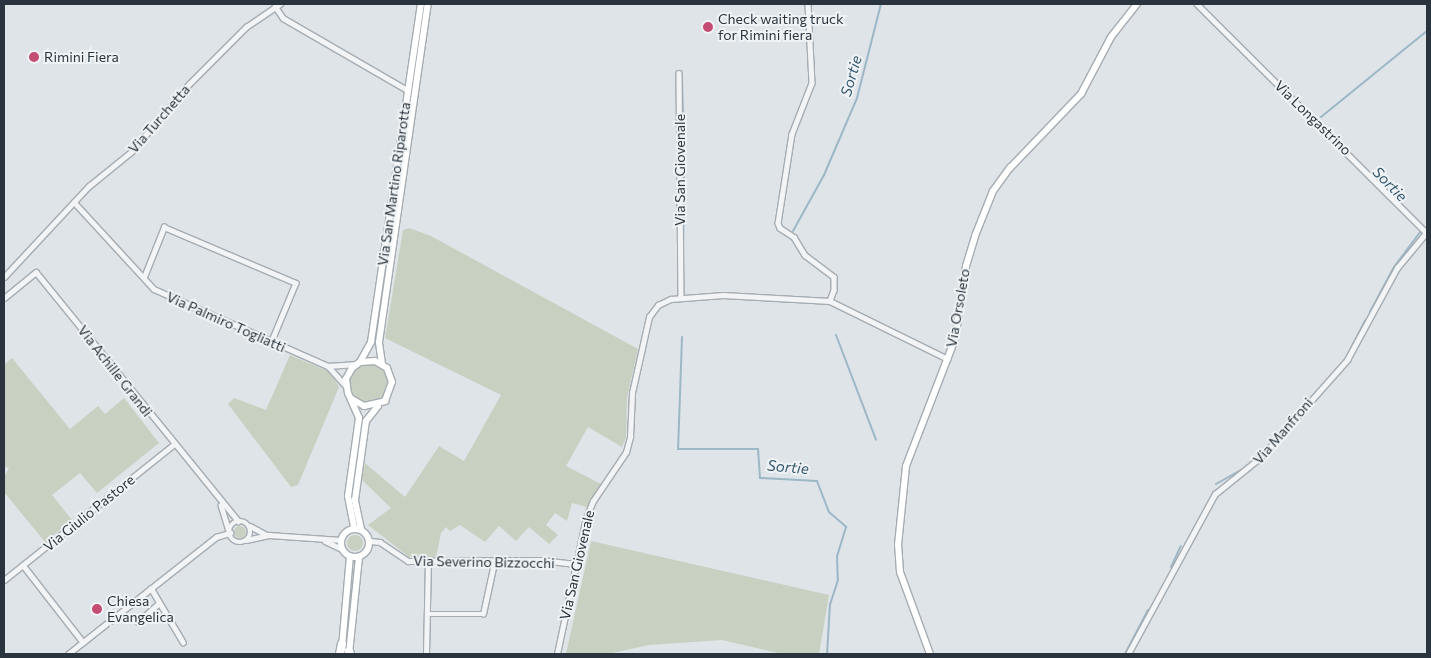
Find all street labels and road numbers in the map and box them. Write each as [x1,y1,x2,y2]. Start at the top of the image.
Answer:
street label: Via Longastrino [1271,77,1355,159]
street label: Via Turchetta [125,81,193,157]
street label: Via San Martino Riparotta [374,101,414,267]
street label: Via San Giovenale [672,114,688,226]
street label: Via Orsoleto [943,267,973,349]
street label: Via Palmiro Togliatti [164,288,288,356]
street label: Via Achille Grandi [74,322,156,420]
street label: Via Manfroni [1250,394,1316,468]
street label: Via Giulio Pastore [40,471,138,555]
street label: Via San Giovenale [556,509,598,621]
street label: Via Severino Bizzocchi [413,552,555,572]

